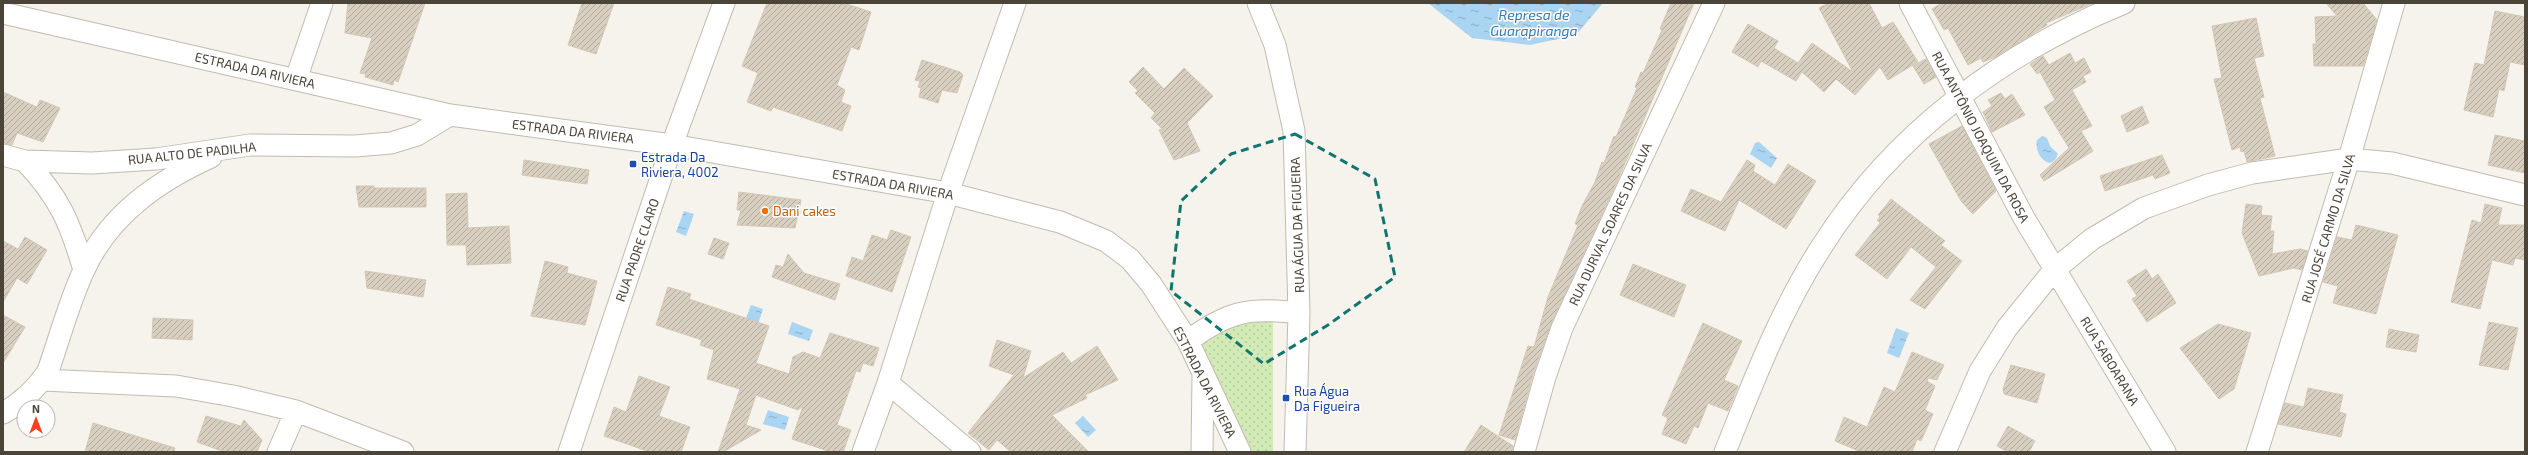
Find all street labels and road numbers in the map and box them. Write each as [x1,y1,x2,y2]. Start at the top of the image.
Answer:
street label: ESTRADA DA RIVIERA [193,48,317,92]
street label: RUA ANTÔNIO JOAQUIM DA ROSA [1929,49,2033,225]
street label: ESTRADA DA RIVIERA [511,116,635,146]
street label: RUA ALTO DE PADILHA [127,138,257,168]
street label: RUA DURVAL SOARES DA SILVA [1565,140,1655,308]
street label: RUA JOSÉ CARMO DA SILVA [2297,151,2358,305]
street label: RUA ÁGUA DA FIGUEIRA [1286,157,1307,293]
street label: ESTRADA DA RIVIERA [831,165,955,203]
street label: RUA PADRE CLARO [612,196,662,304]
street label: RUA SABOARANA [2077,314,2143,408]
street label: ESTRADA DA RIVIERA [1170,324,1240,440]

